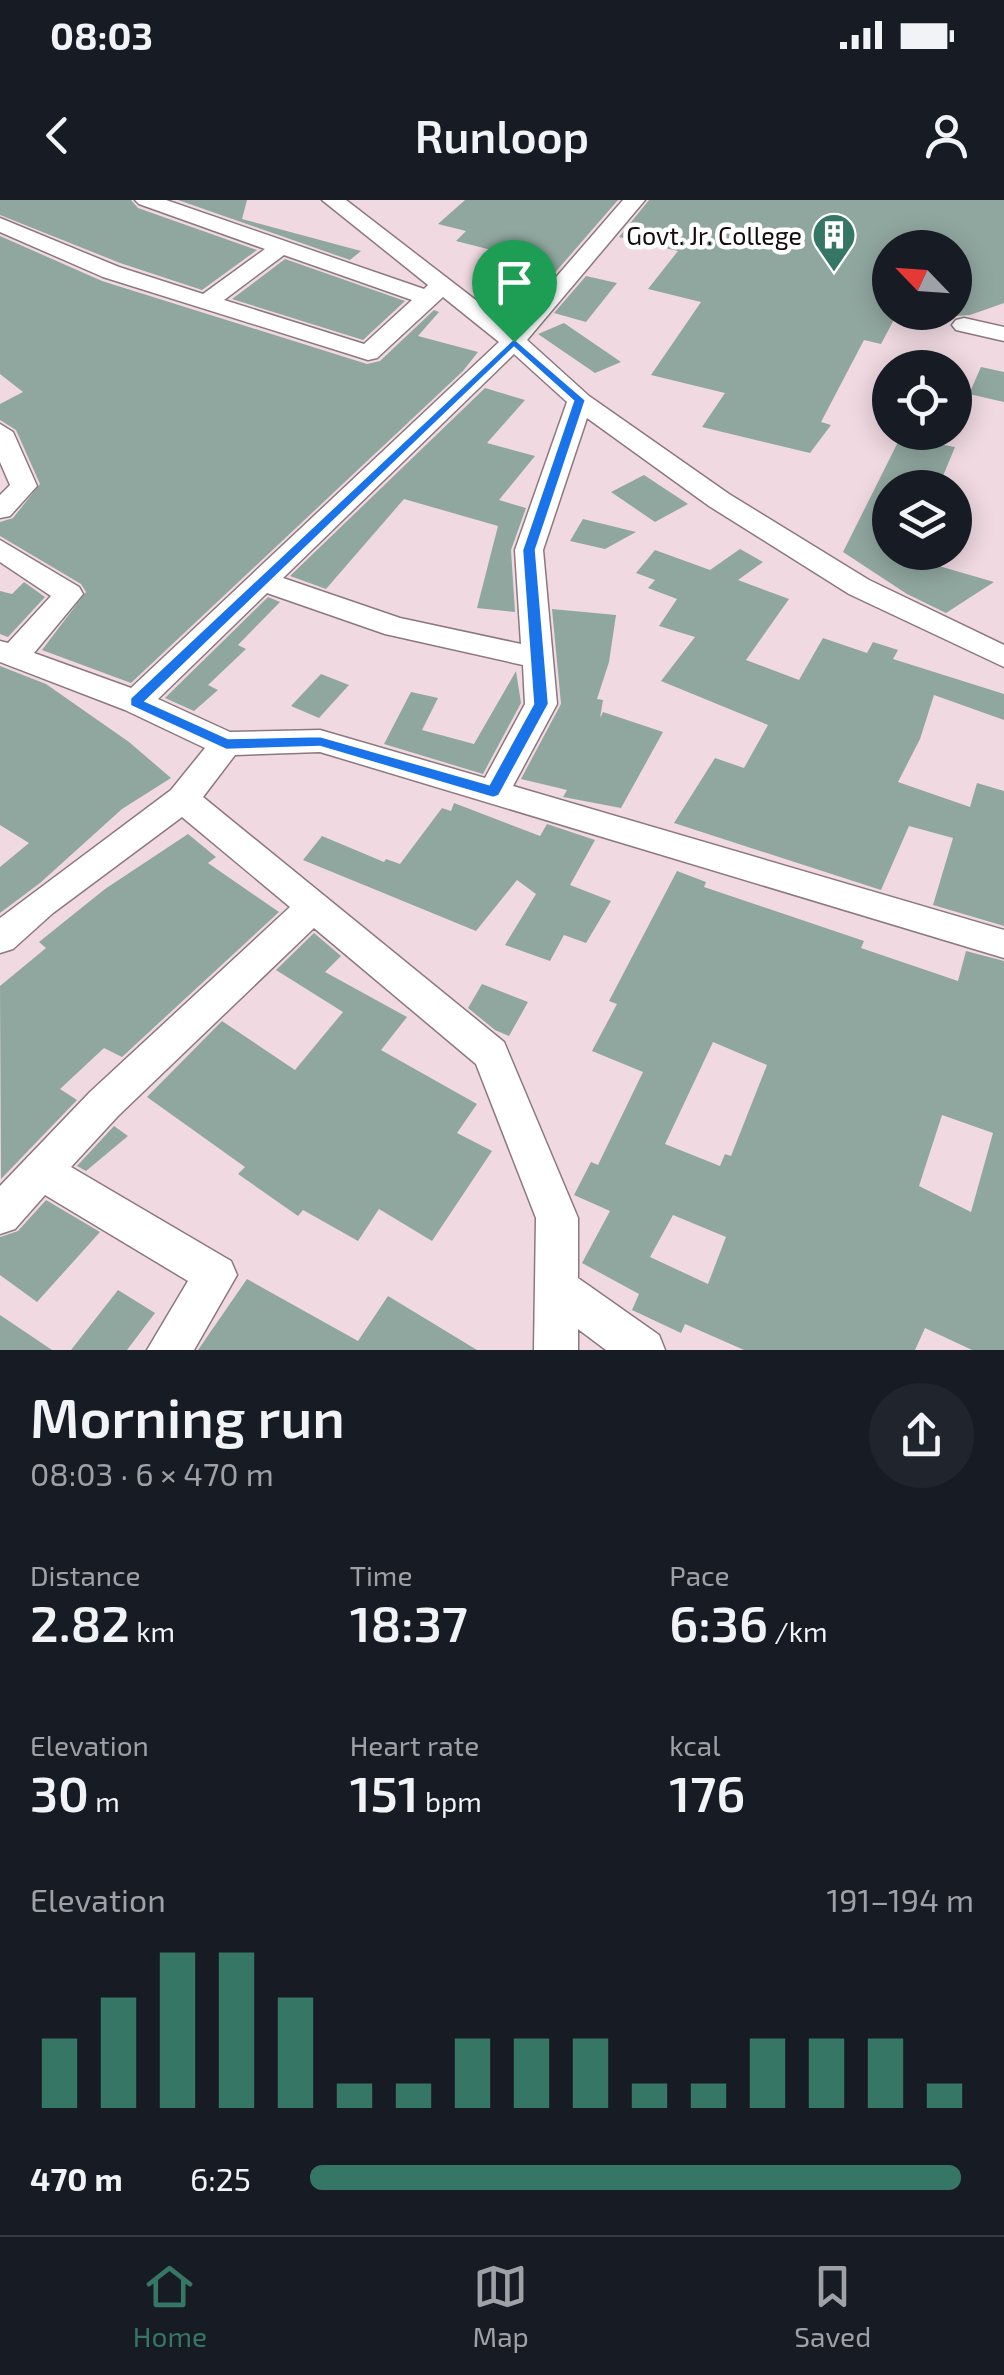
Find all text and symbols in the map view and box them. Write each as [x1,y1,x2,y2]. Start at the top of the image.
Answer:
text: 08:03 [50,12,153,58]
icon: back [30,108,85,163]
text: Runloop [415,108,589,162]
icon: person [919,108,974,163]
building icon: Govt. Jr. College [811,212,857,273]
place label: Govt. Jr. College [626,220,802,250]
north arrow [872,230,972,330]
map controls [872,230,972,570]
pin [472,240,557,343]
icon: arrive [487,255,542,310]
button: locate [872,350,972,450]
button: layers [872,470,972,570]
text: Morning run [30,1383,345,1449]
button: share [869,1383,974,1488]
text: 08:03 · 6 × 470 m [30,1454,274,1492]
text: Distance [30,1558,141,1592]
text: Time [350,1558,412,1592]
text: Pace [669,1558,730,1592]
text: 2.82 [30,1592,130,1652]
text: 18:37 [350,1592,468,1652]
text: 6:36 [669,1592,768,1652]
text: km [130,1614,175,1648]
text: /km [768,1614,828,1648]
text: Elevation [30,1728,149,1762]
text: Heart rate [350,1728,479,1762]
text: kcal [669,1728,721,1762]
text: 30 [30,1762,89,1822]
text: 151 [350,1762,419,1822]
text: 176 [669,1762,745,1822]
text: m [89,1784,120,1818]
text: bpm [419,1784,482,1818]
text: Elevation [30,1880,166,1918]
text: 191–194 m [826,1880,974,1918]
text: 470 m [30,2159,123,2197]
text: 6:25 [190,2159,251,2197]
tab: Home [133,2259,207,2353]
tab: Map [473,2259,529,2353]
tab: Saved [794,2259,871,2353]

